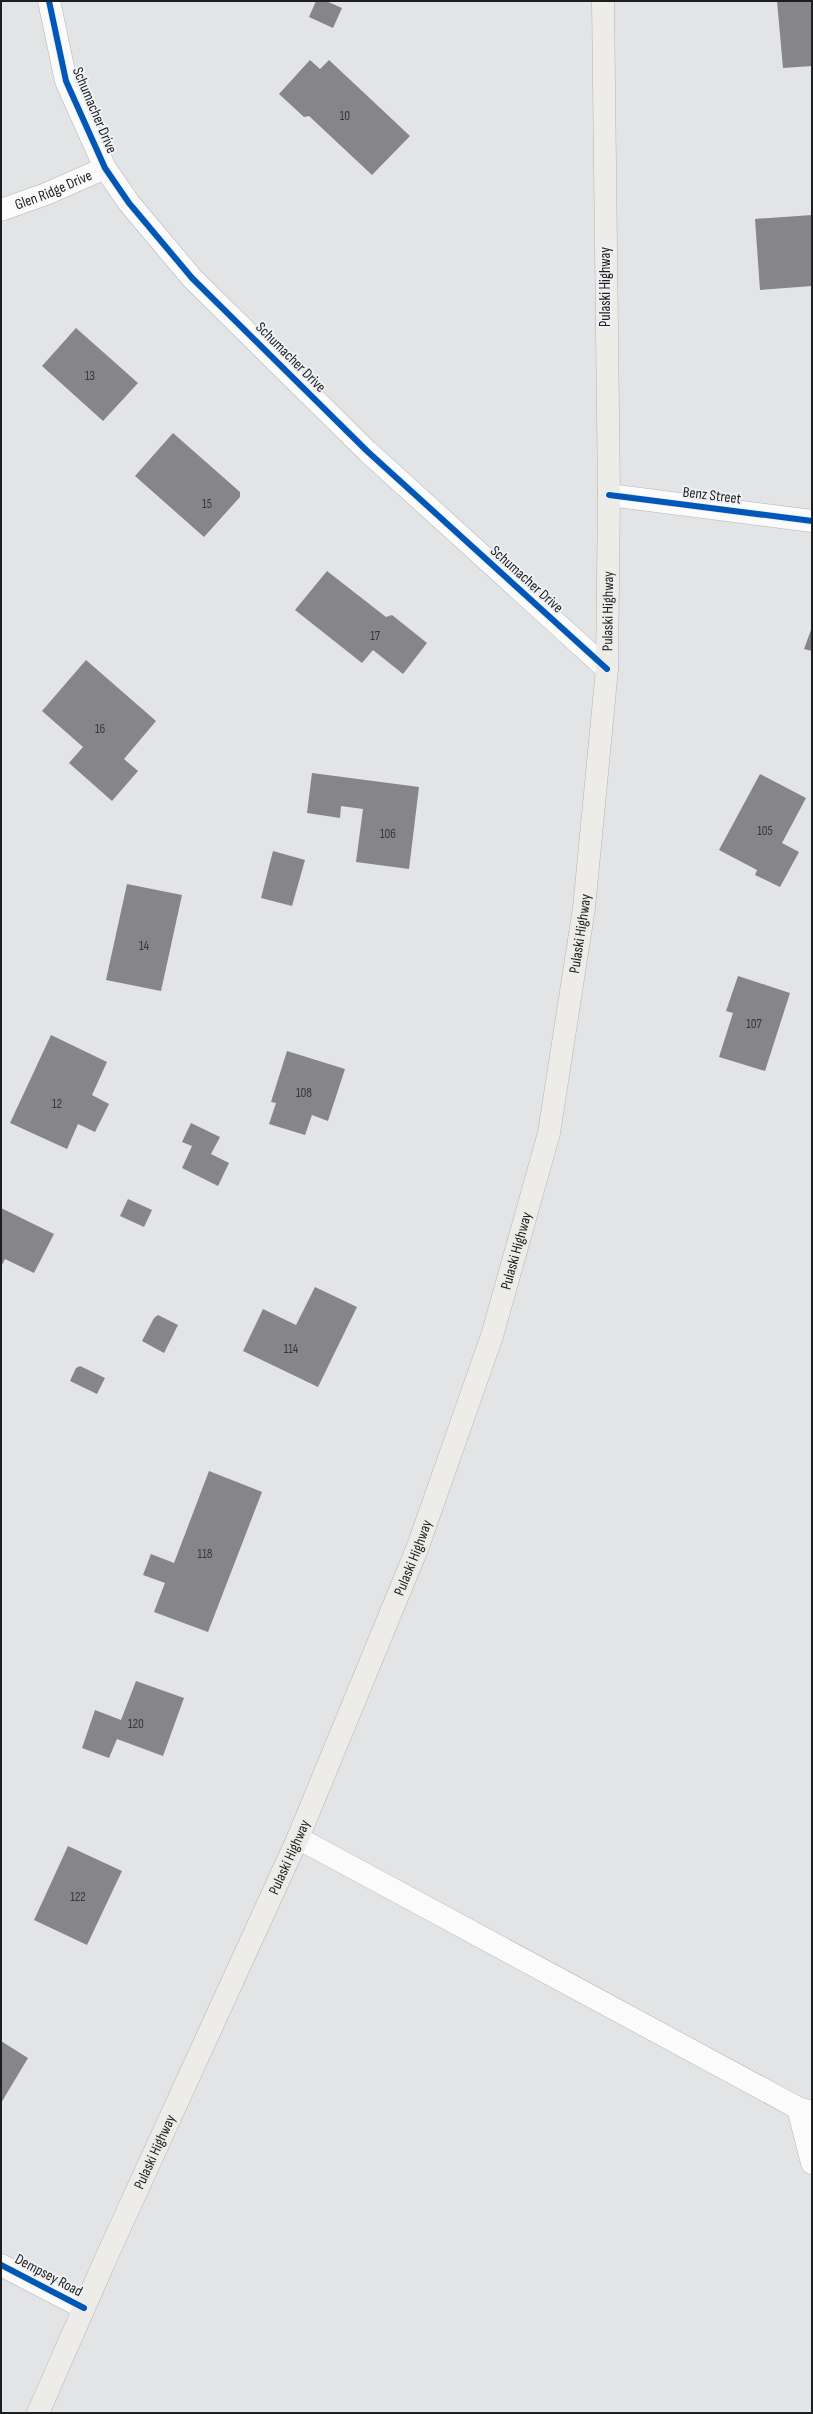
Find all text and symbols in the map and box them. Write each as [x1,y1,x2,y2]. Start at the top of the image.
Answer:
street label: Schumacher Drive [68,64,121,156]
house number: 10 [340,108,350,124]
street label: Glen Ridge Drive [12,166,95,214]
street label: Pulaski Highway [596,247,615,327]
street label: Schumacher Drive [251,318,330,397]
house number: 13 [85,368,95,384]
street label: Benz Street [682,482,743,509]
house number: 15 [202,496,212,512]
street label: Schumacher Drive [486,542,567,617]
street label: Pulaski Highway [598,571,618,651]
house number: 17 [370,628,381,644]
house number: 16 [95,721,105,737]
house number: 105 [757,823,773,839]
house number: 106 [380,826,396,842]
street label: Pulaski Highway [565,893,595,975]
house number: 14 [139,938,150,954]
house number: 107 [746,1016,763,1032]
house number: 108 [296,1085,312,1101]
house number: 12 [52,1096,62,1112]
street label: Pulaski Highway [496,1210,536,1292]
house number: 114 [284,1341,299,1357]
street label: Pulaski Highway [390,1517,437,1599]
house number: 118 [198,1546,213,1562]
house number: 120 [128,1716,144,1732]
street label: Pulaski Highway [264,1817,315,1898]
house number: 122 [70,1889,86,1905]
street label: Pulaski Highway [130,2111,180,2192]
street label: Dempsey Road [12,2250,86,2301]

